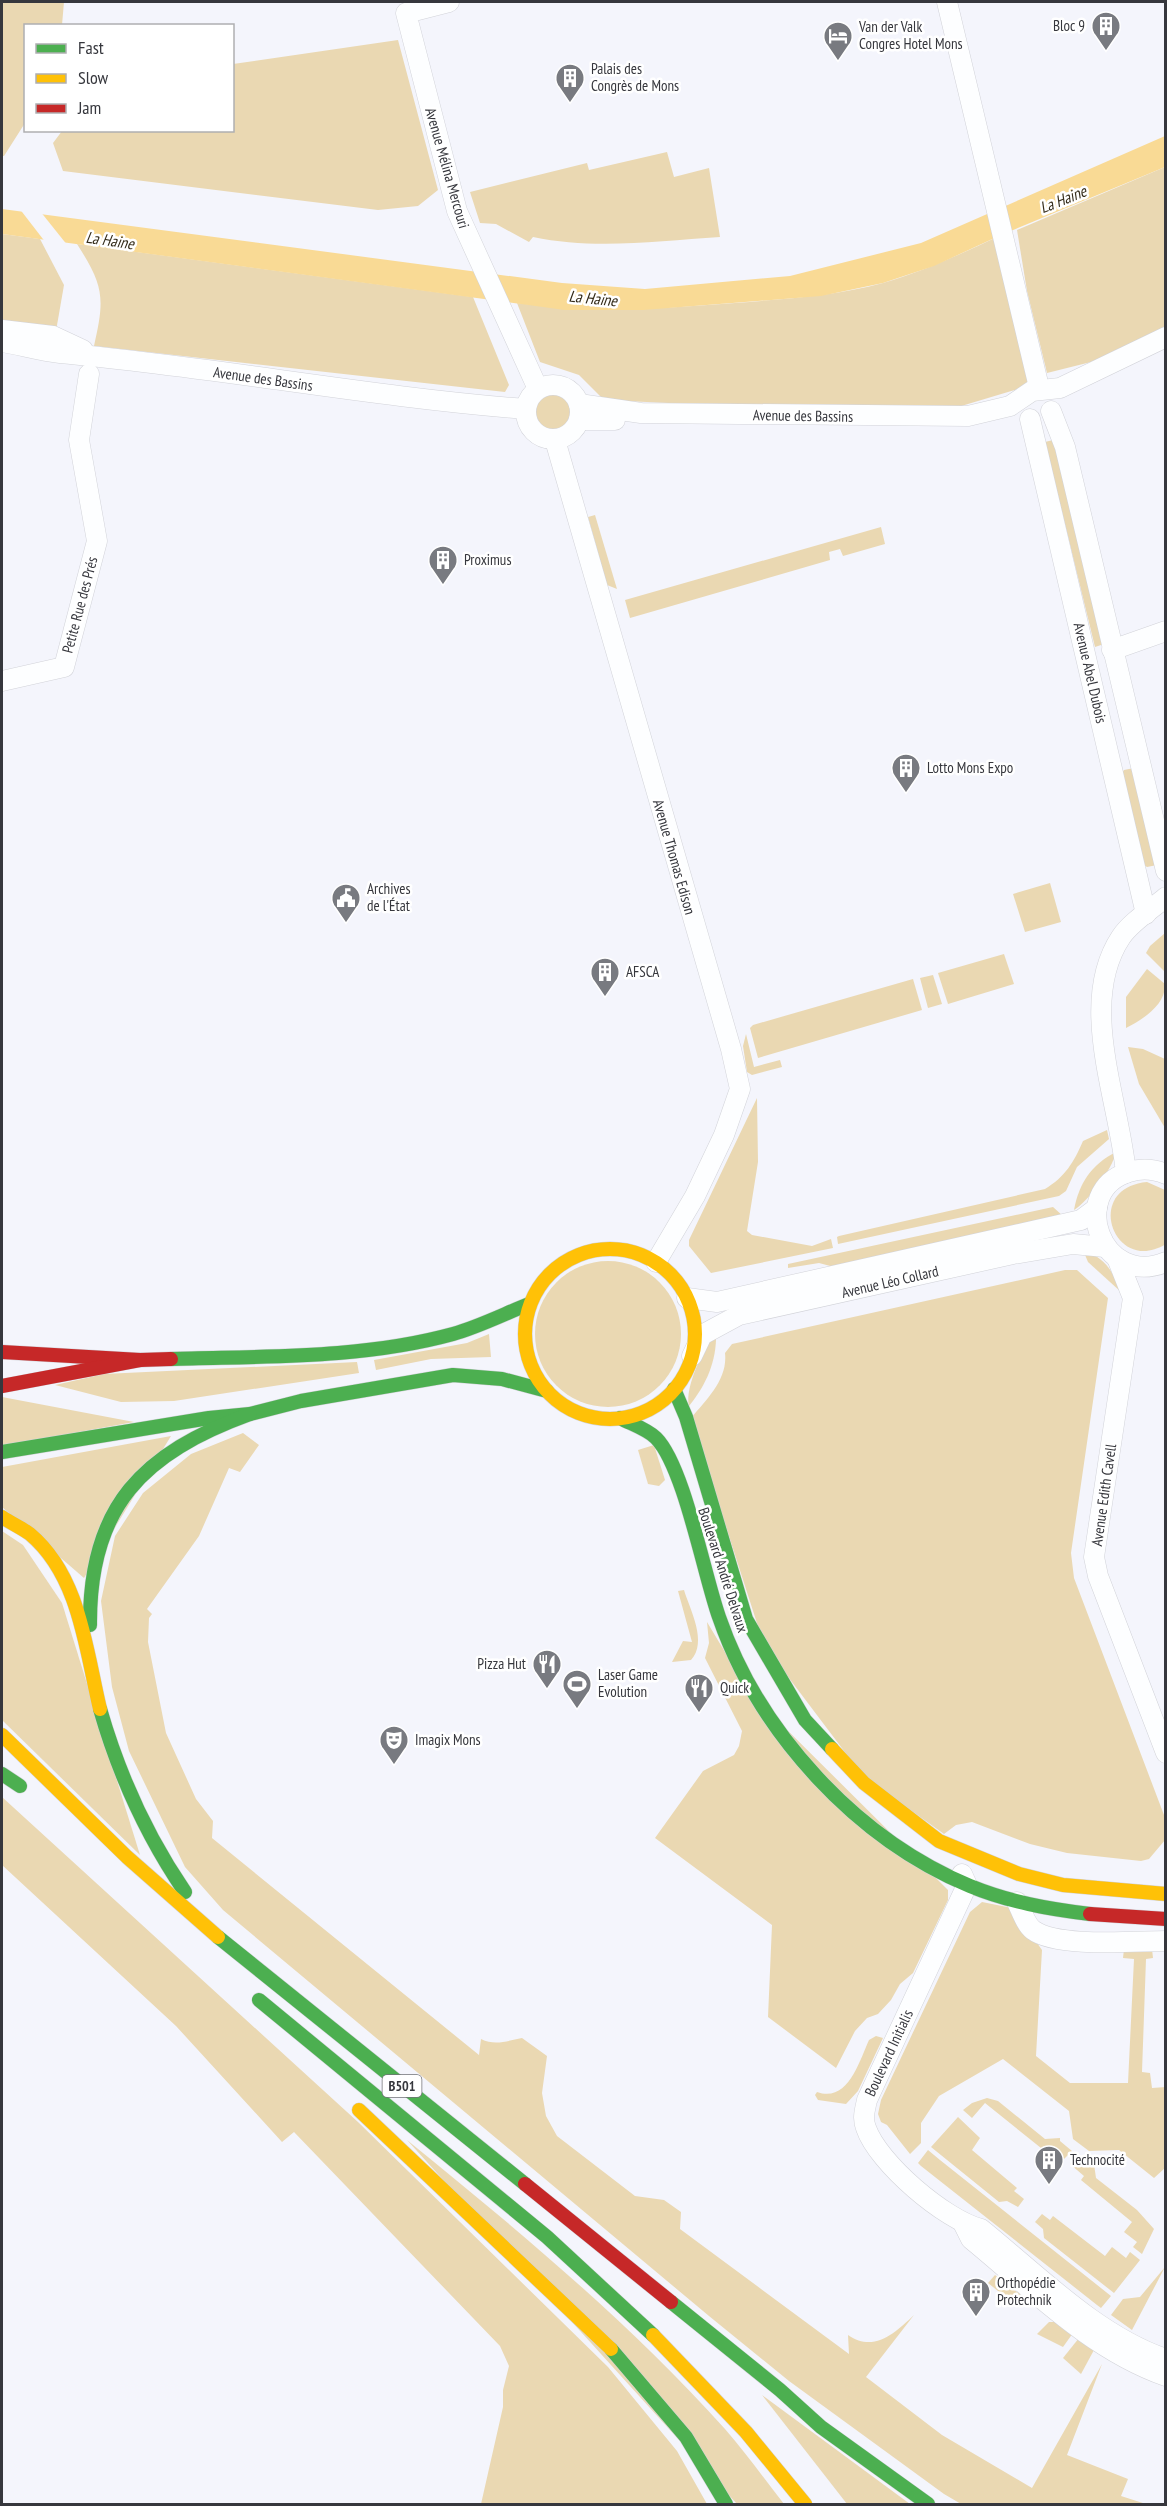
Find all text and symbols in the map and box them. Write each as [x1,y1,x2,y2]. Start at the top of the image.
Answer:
building icon: Bloc 9 [1090,10,1122,52]
place label: Bloc 9 [1053,16,1085,35]
place label: Van der Valk Congres Hotel Mons [858,17,963,53]
hotel icon: Van der Valk Congres Hotel Mons [822,20,854,62]
legend [24,24,234,132]
text: Fast [78,36,104,59]
place label: Palais des Congrès de Mons [591,59,679,95]
building icon: Palais des Congrès de Mons [554,62,586,104]
text: Slow [78,66,109,89]
text: Jam [77,96,101,119]
street label: Avenue Mélina Mercouri [421,105,474,230]
water label: La Haine [1037,180,1090,217]
water label: La Haine [85,227,137,253]
water label: La Haine [568,286,619,311]
street label: Avenue des Bassins [212,362,314,395]
street label: Avenue des Bassins [753,405,853,426]
building icon: Proximus [427,544,459,586]
place label: Proximus [464,550,511,569]
street label: Petite Rue des Prés [58,555,102,655]
street label: Avenue Abel Dubois [1070,621,1111,725]
building icon: Lotto Mons Expo [890,752,922,794]
place label: Lotto Mons Expo [927,758,1013,777]
street label: Avenue Thomas Edison [649,797,700,917]
place label: Archives de l'État [367,879,411,915]
public building icon: Archives de l'État [330,882,362,924]
building icon: AFSCA [589,956,621,998]
place label: AFSCA [626,962,660,981]
street label: Avenue Léo Collard [840,1261,940,1302]
street label: Avenue Edith Cavell [1087,1442,1120,1547]
street label: Boulevard André Delvaux [694,1505,753,1635]
restaurant icon: Pizza Hut [531,1648,563,1690]
place label: Pizza Hut [477,1654,526,1673]
place label: Laser Game Evolution [598,1665,658,1701]
sports icon: Laser Game Evolution [561,1668,593,1710]
restaurant icon: Quick [683,1672,715,1714]
place label: Quick [720,1678,749,1697]
theatre icon: Imagix Mons [378,1724,410,1766]
place label: Imagix Mons [415,1730,481,1749]
street label: Boulevard Initialis [860,2006,917,2099]
road number: B501 [382,2075,422,2097]
building icon: Technocité [1033,2144,1065,2186]
place label: Technocité [1070,2150,1125,2169]
place label: Orthopédie Protechnik [997,2273,1056,2309]
building icon: Orthopédie Protechnik [960,2276,992,2318]

